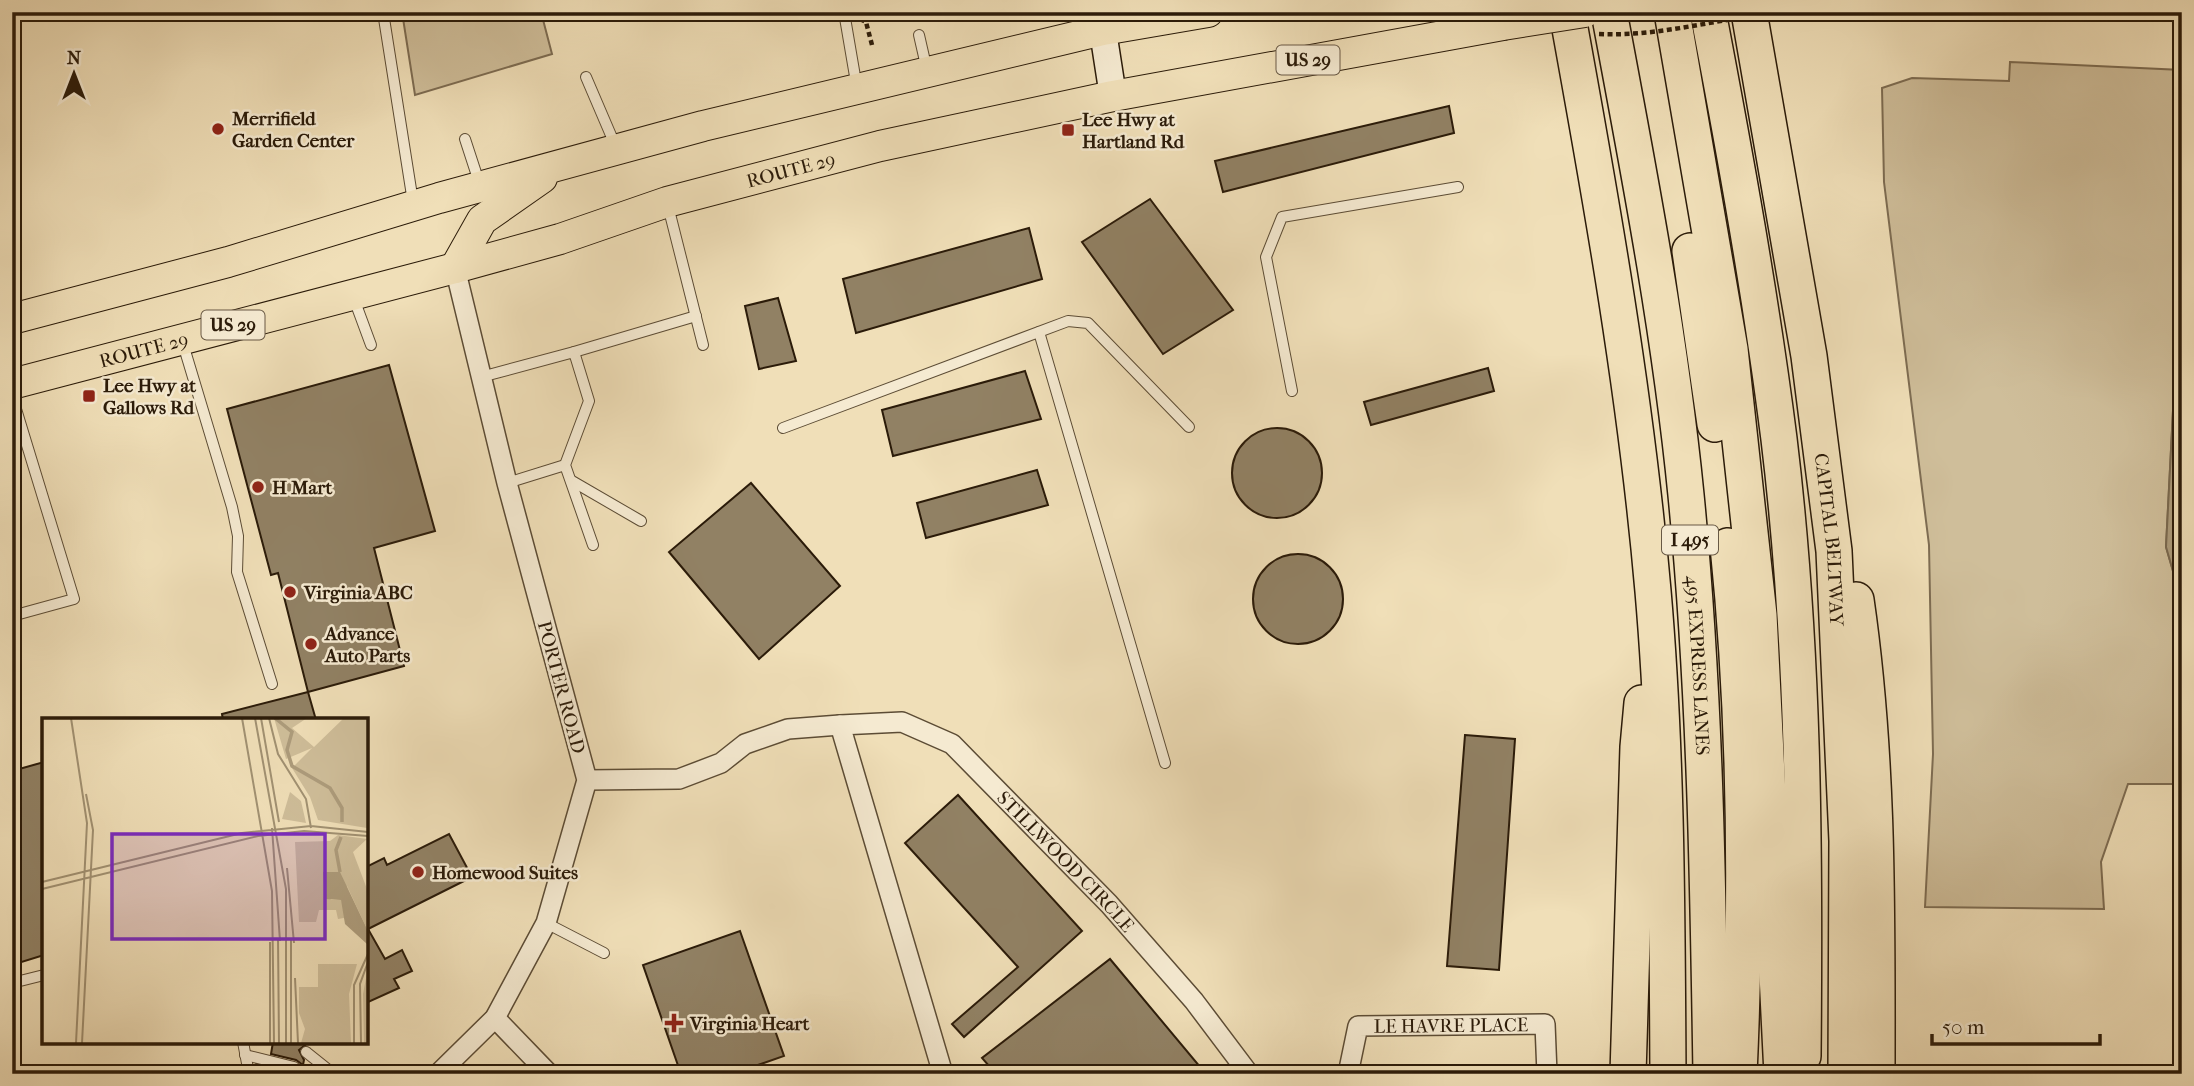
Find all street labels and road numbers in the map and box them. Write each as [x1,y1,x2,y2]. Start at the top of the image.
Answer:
road number: US 29 [1276,46,1340,74]
street label: ROUTE 29 [744,148,838,193]
road number: US 29 [202,310,264,340]
street label: ROUTE 29 [97,328,191,373]
street label: CAPITAL BELTWAY [1810,452,1847,628]
road number: I 495 [1662,526,1718,554]
street label: 495 EXPRESS LANES [1681,574,1713,756]
street label: PORTER ROAD [533,618,589,756]
street label: STILLWOOD CIRCLE [992,787,1138,937]
street label: LE HAVRE PLACE [1374,1014,1529,1038]

